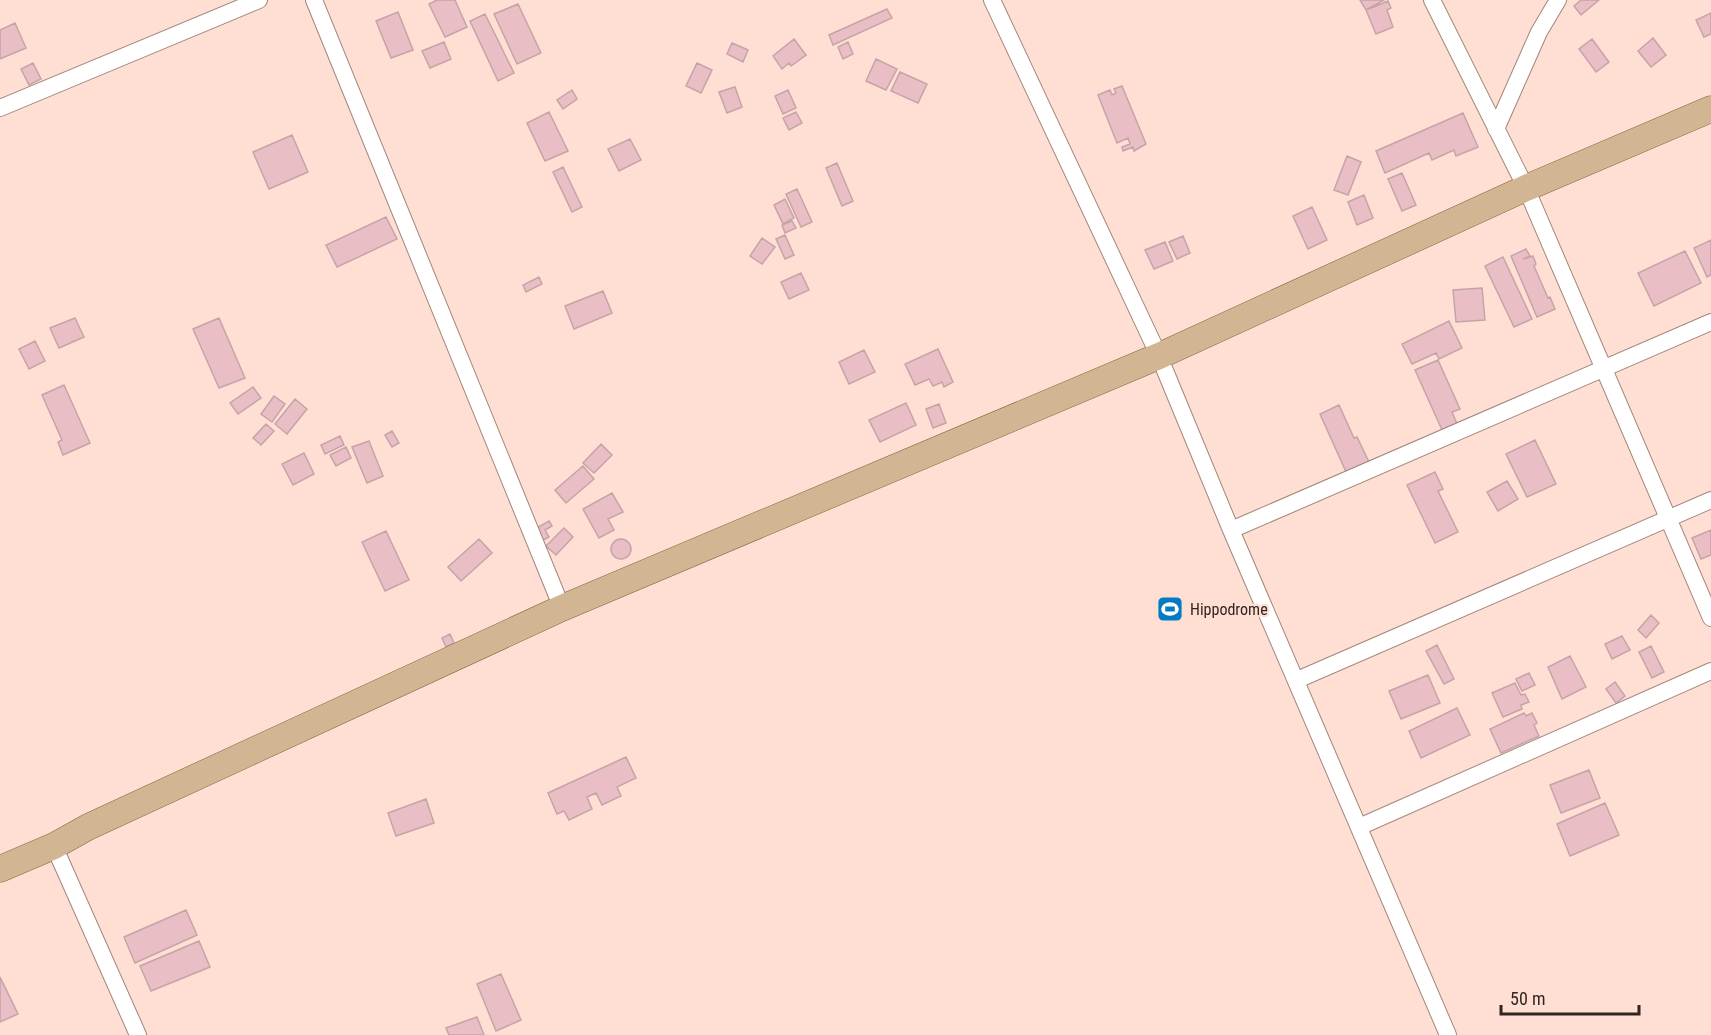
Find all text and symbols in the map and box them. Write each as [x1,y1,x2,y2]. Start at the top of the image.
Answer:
sports icon: Hippodrome [1155,594,1185,624]
place label: Hippodrome [1190,600,1268,619]
scale bar [1501,978,1639,1016]
text: 50 m [1510,988,1545,1009]

